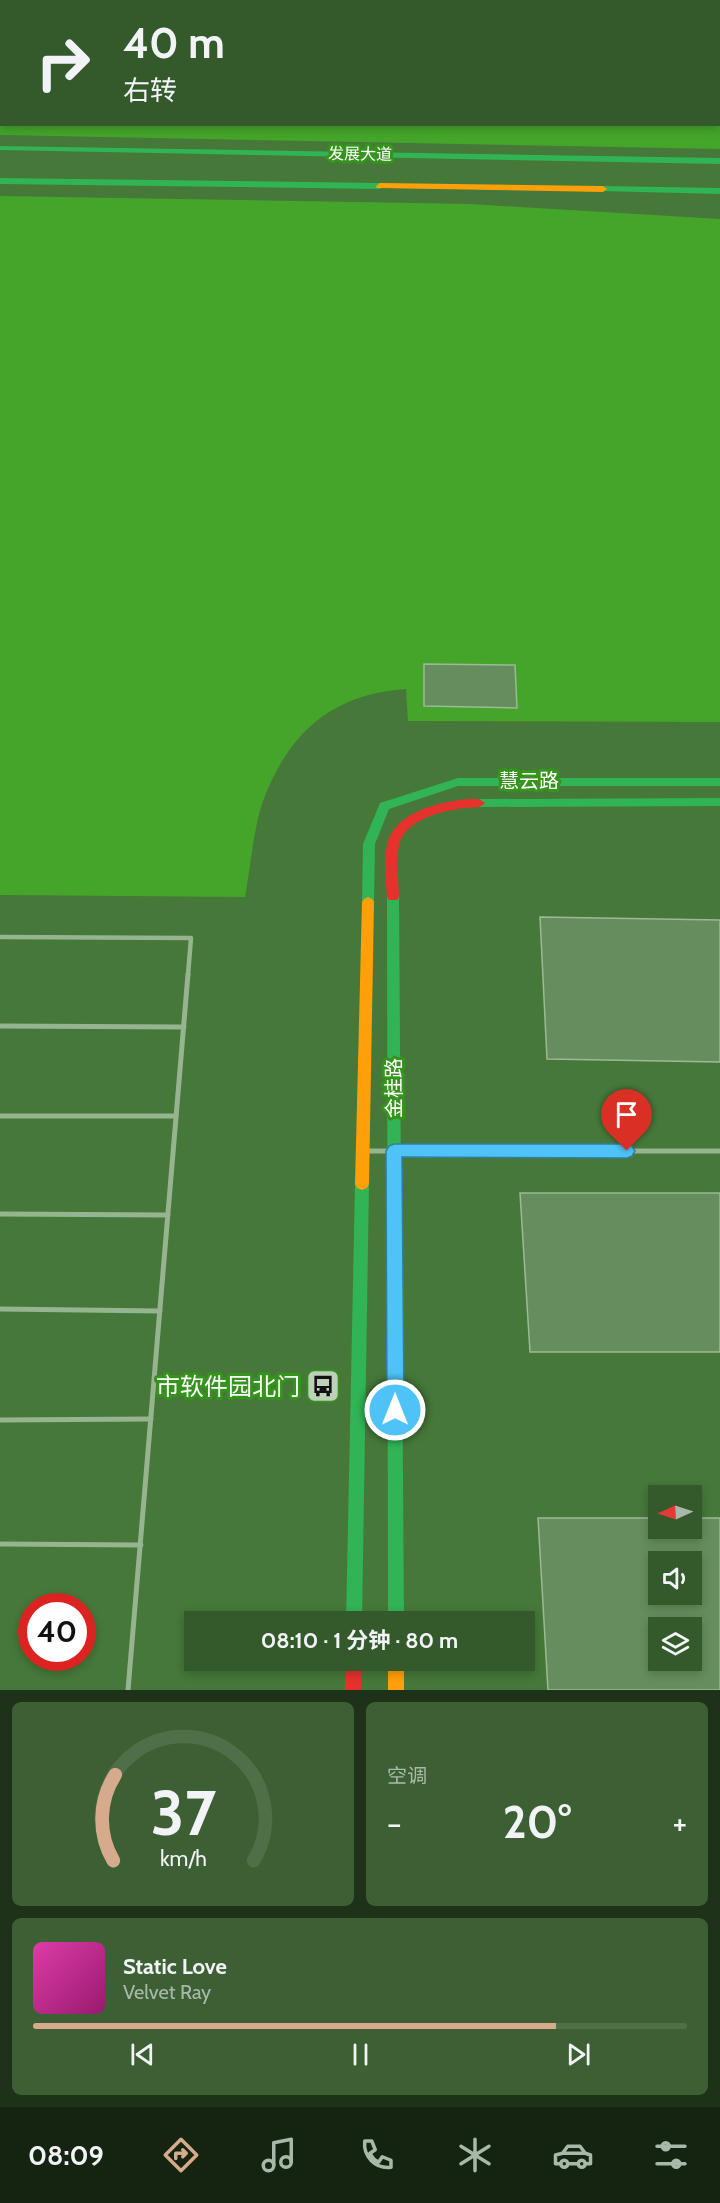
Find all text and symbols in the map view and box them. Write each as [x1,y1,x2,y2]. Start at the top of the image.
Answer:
text: 40 m [123,17,225,69]
icon: right [24,24,102,102]
text: 右转 [123,74,177,107]
street label: 发展大道 [328,144,392,164]
street label: 慧云路 [499,769,559,793]
street label: 金桂路 [382,1058,406,1118]
pin [601,1089,652,1151]
icon: arrive [610,1098,643,1131]
bus stop icon: 市软件园北门 [305,1368,341,1404]
place label: 市软件园北门 [156,1372,300,1401]
position arrow [363,1378,427,1442]
north arrow [648,1485,702,1539]
map controls [648,1485,702,1671]
button: sound [648,1551,702,1605]
speed limit sign: 40 [18,1593,96,1671]
button: layers [648,1617,702,1671]
text: 08:10 · 1 分钟 · 80 m [261,1627,458,1654]
text: 空调 [387,1764,427,1788]
text: 37 [150,1775,216,1851]
text: 20° [503,1795,571,1849]
text: − [387,1803,402,1843]
text: + [672,1803,687,1843]
text: km/h [160,1845,206,1871]
text: Static Love [123,1953,227,1980]
text: Velvet Ray [123,1980,211,2004]
icon: previous [126,2038,159,2071]
icon: pause [344,2038,377,2071]
icon: next [562,2038,595,2071]
icon: directions [160,2134,202,2176]
icon: music [258,2134,300,2176]
icon: phone [356,2134,398,2176]
icon: climate [454,2134,496,2176]
icon: car [552,2134,594,2176]
icon: filters [650,2134,692,2176]
text: 08:09 [28,2139,104,2172]

